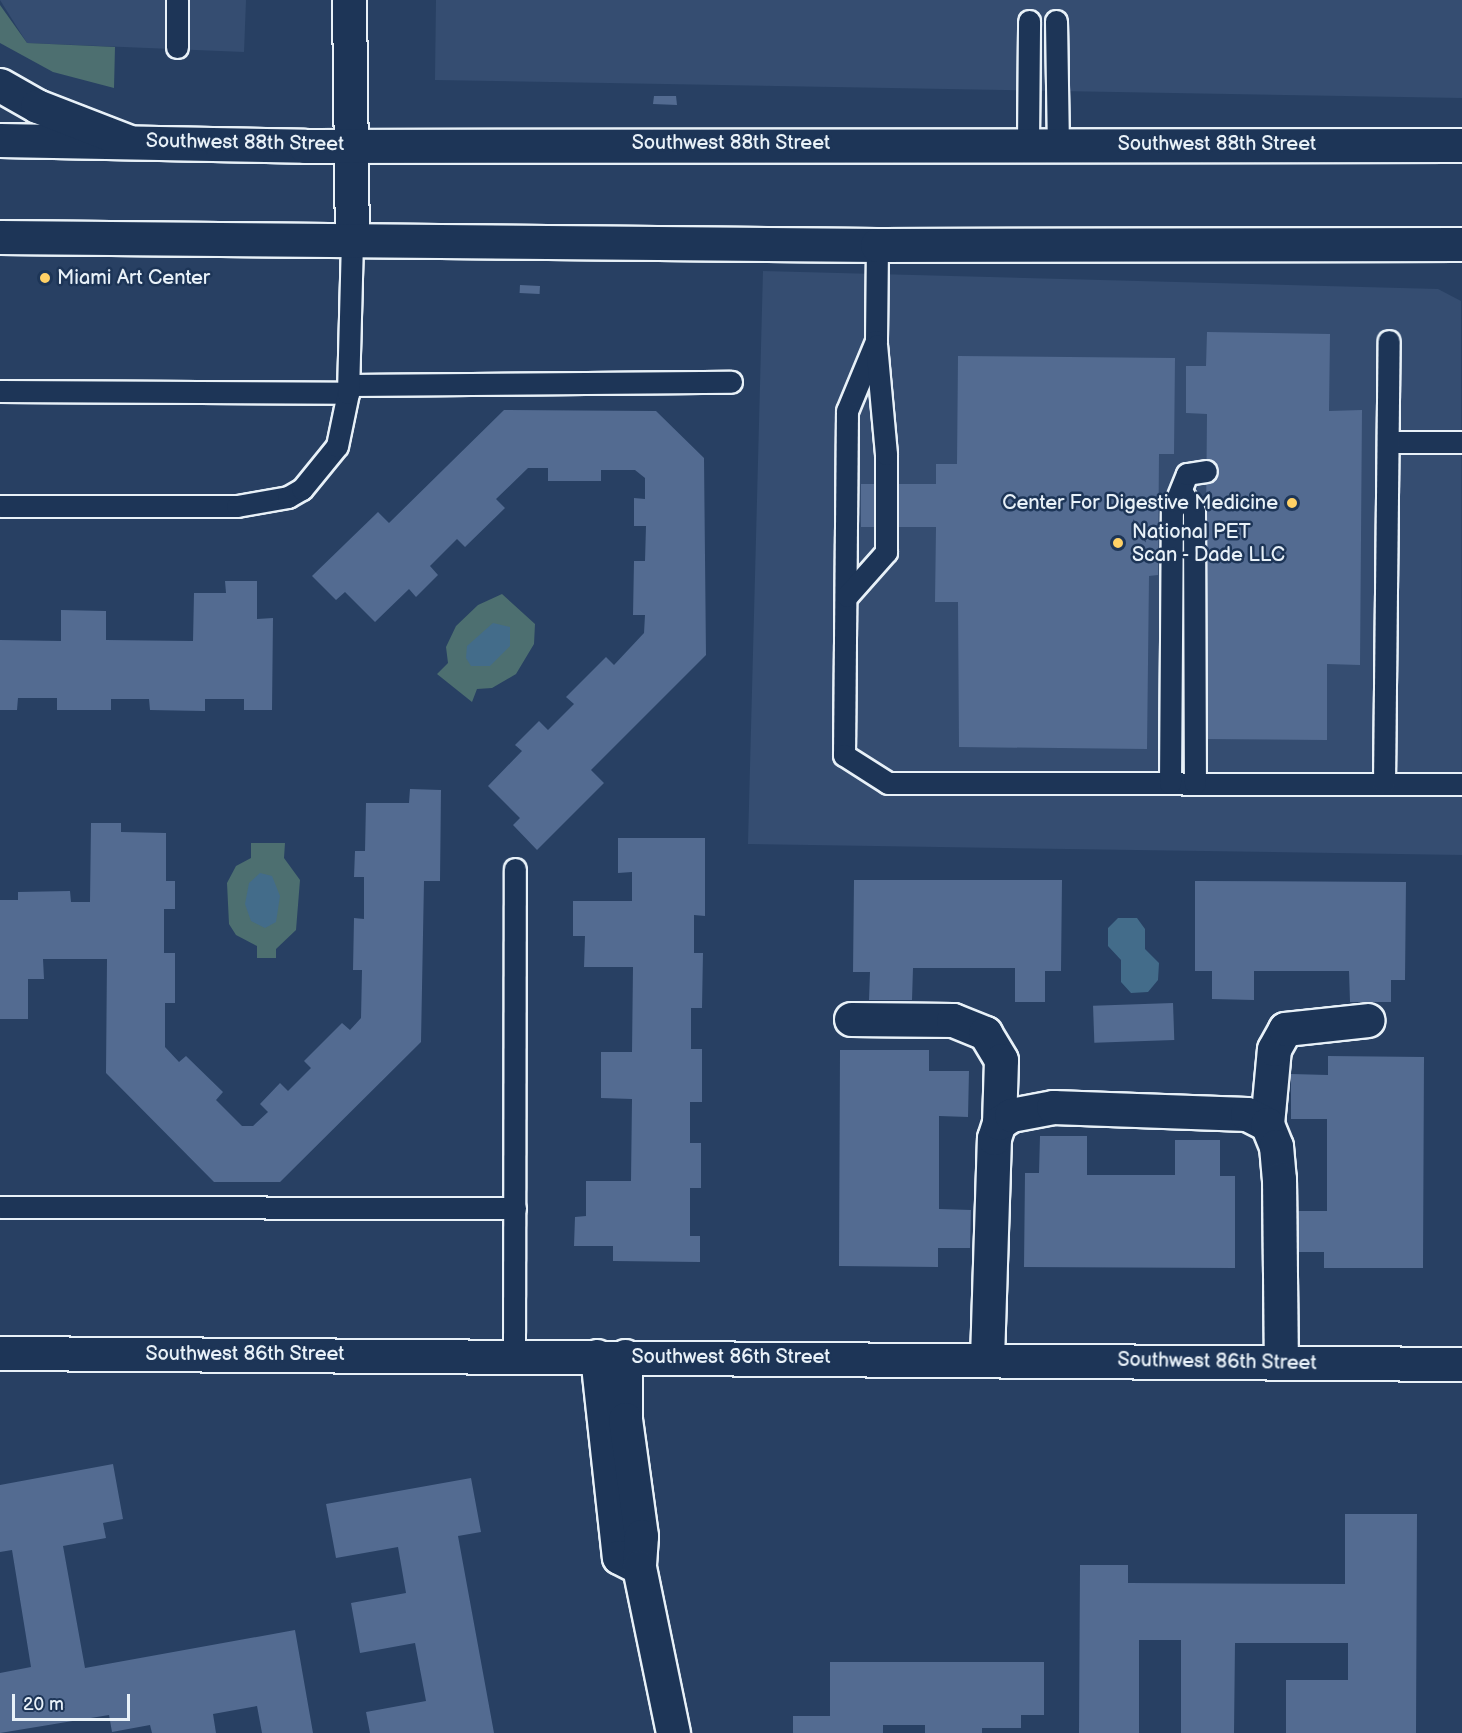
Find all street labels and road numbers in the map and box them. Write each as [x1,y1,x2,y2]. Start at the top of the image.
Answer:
street label: Southwest 88th Street [145,129,345,157]
street label: Southwest 88th Street [632,131,830,155]
street label: Southwest 88th Street [1118,132,1316,156]
street label: Southwest 86th Street [145,1342,345,1366]
street label: Southwest 86th Street [631,1345,831,1369]
street label: Southwest 86th Street [1117,1348,1317,1376]

